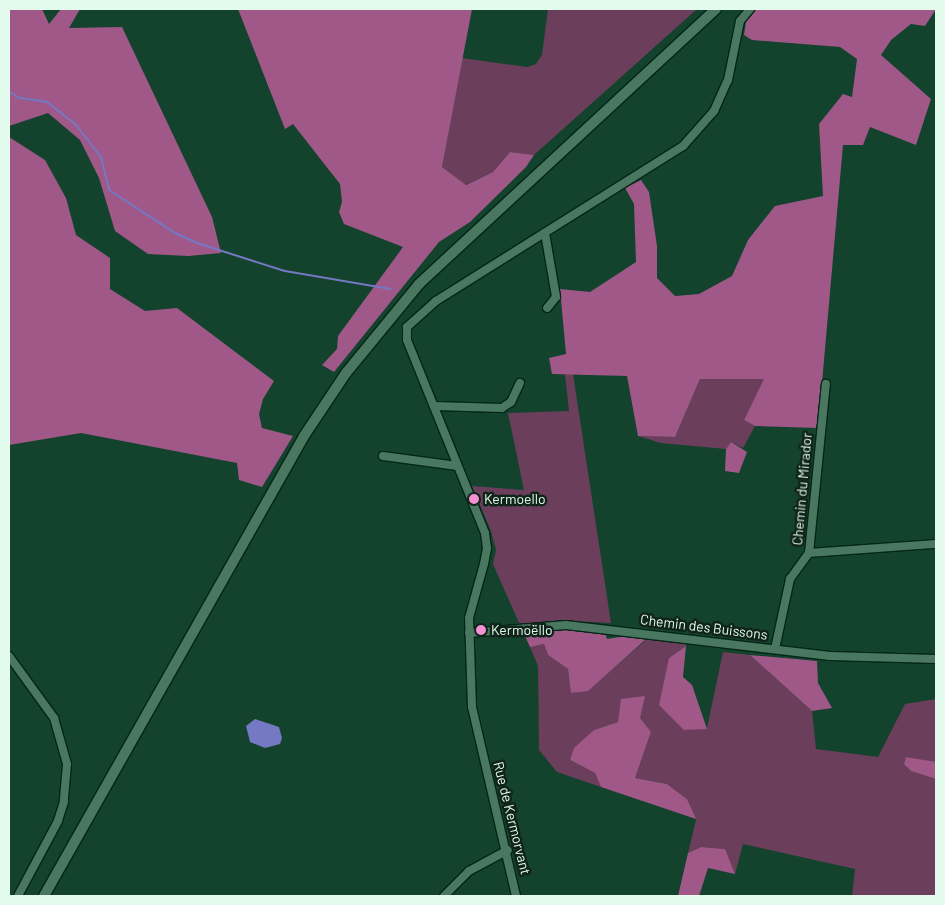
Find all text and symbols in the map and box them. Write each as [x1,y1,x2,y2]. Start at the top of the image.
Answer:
street label: Chemin du Mirador [789,432,815,546]
place label: Kermoello [484,491,546,507]
marker: Kermoello [468,493,480,505]
street label: Chemin des Buissons [639,611,769,643]
place label: Kermoëllo [491,622,553,638]
marker: Kermoëllo [475,624,487,636]
street label: Rue de Kermorvant [490,760,534,876]

